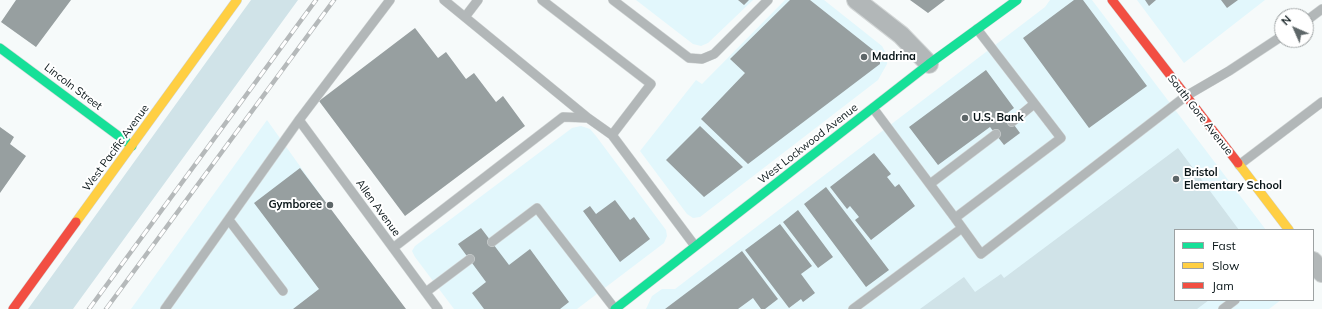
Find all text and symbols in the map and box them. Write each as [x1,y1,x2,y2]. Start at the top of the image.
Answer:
north arrow [1274,8,1314,48]
text: N [1278,12,1294,28]
place label: Madrina [872,50,916,64]
marker: Madrina [859,52,869,62]
street label: Lincoln Street [41,61,105,113]
street label: South Gore Avenue [1165,72,1235,158]
street label: West Lockwood Avenue [756,101,860,187]
street label: West Pacific Avenue [80,102,152,194]
place label: U.S. Bank [973,111,1024,125]
marker: U.S. Bank [960,113,970,123]
place label: Bristol Elementary School [1184,166,1282,192]
marker: Bristol Elementary School [1171,174,1181,184]
street label: Allen Avenue [353,177,403,239]
place label: Gymboree [268,198,322,212]
marker: Gymboree [325,200,335,210]
legend [1174,229,1314,301]
text: Fast [1212,238,1236,253]
text: Slow [1212,258,1240,273]
text: Jam [1212,278,1234,293]

